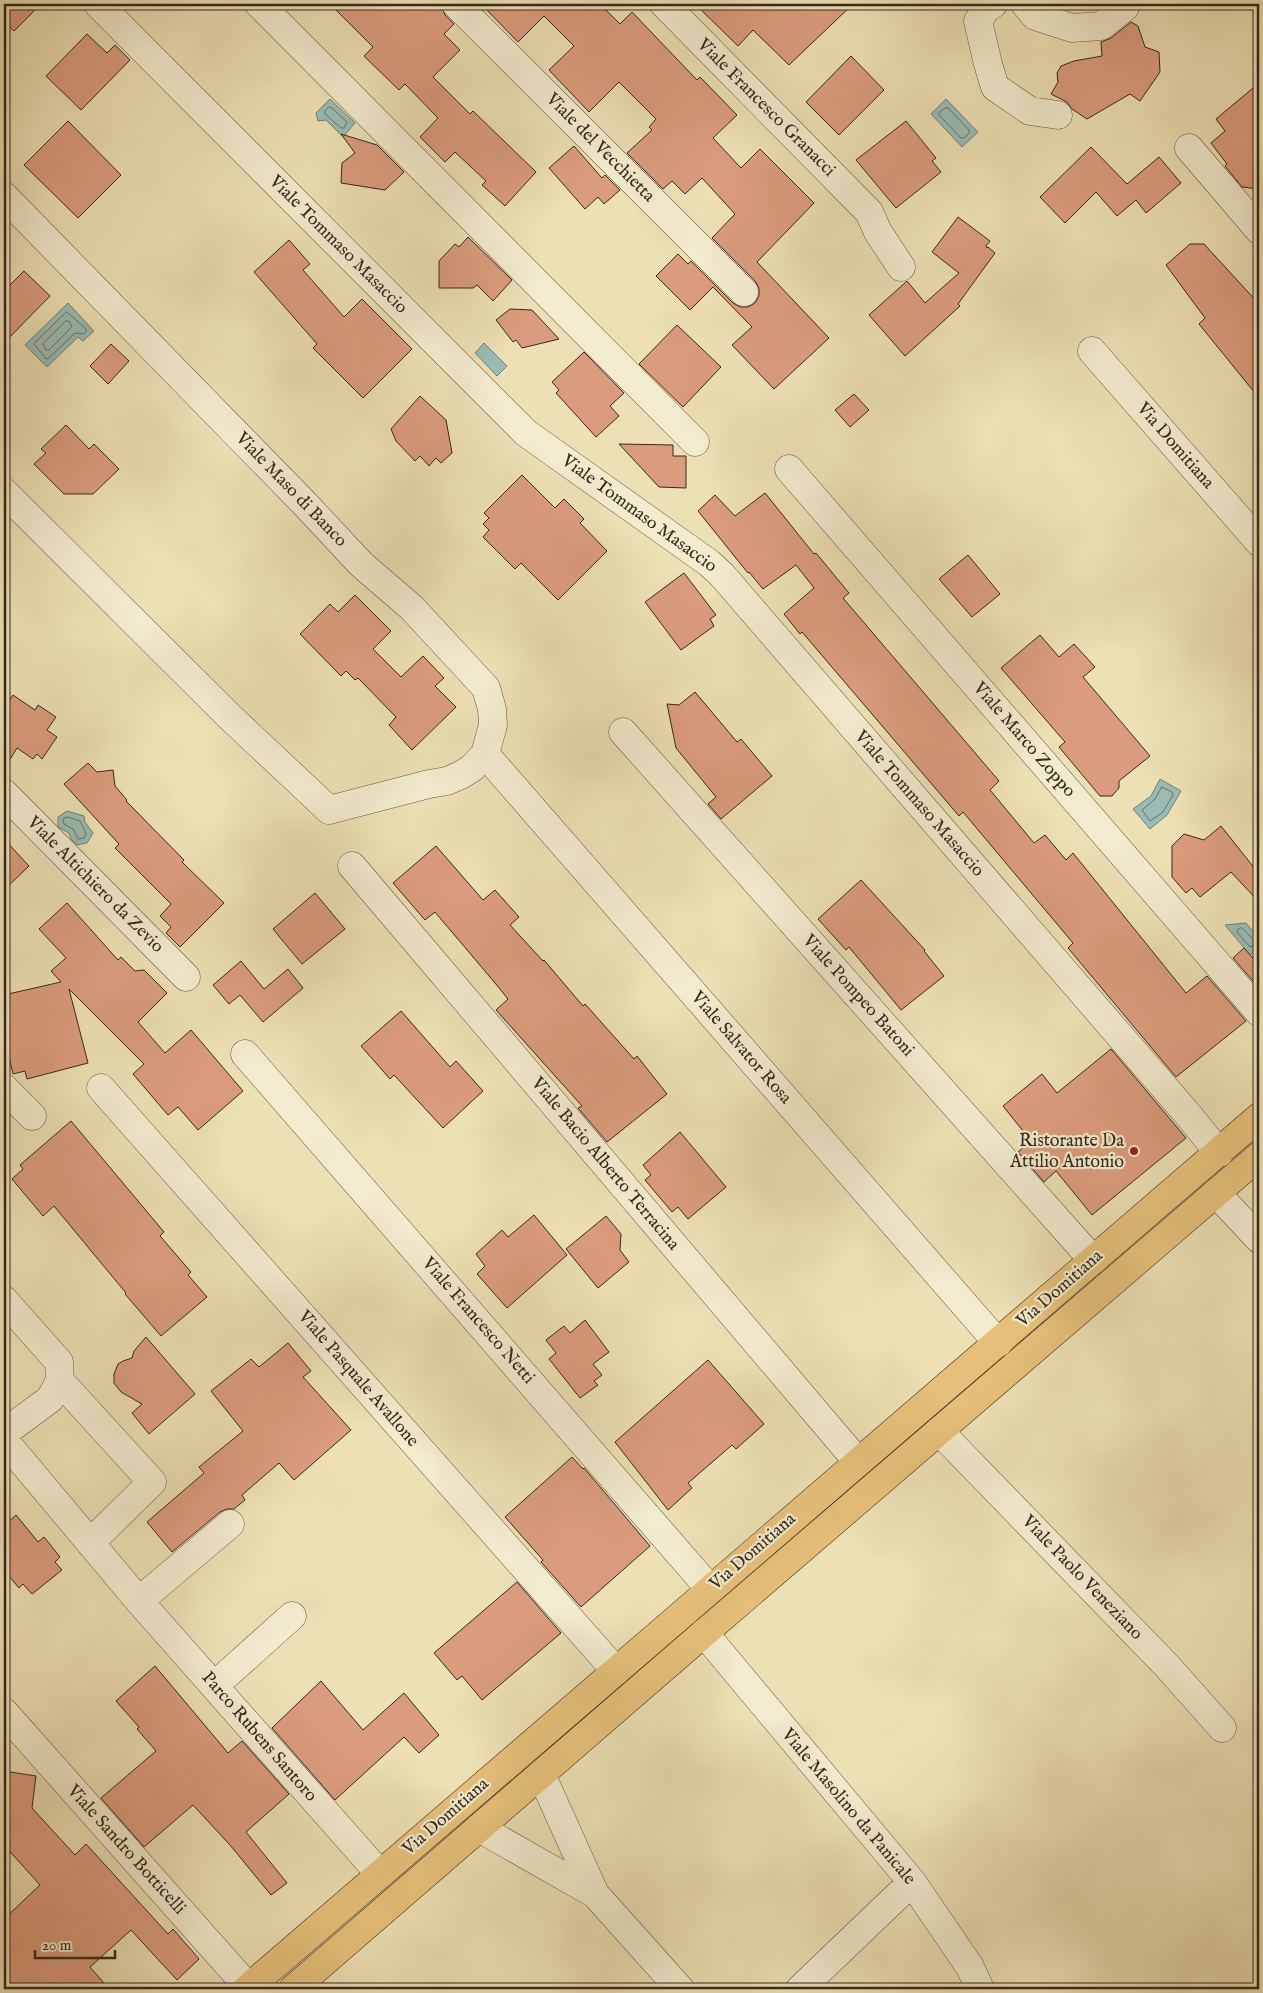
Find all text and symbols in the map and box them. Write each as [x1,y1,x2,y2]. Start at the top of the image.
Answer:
street label: Viale Francesco Granacci [691,33,840,182]
street label: Viale del Vecchietta [540,88,660,208]
street label: Viale Tommaso Masaccio [263,170,412,319]
street label: Via Domitiana [1130,397,1219,494]
street label: Viale Maso di Banco [230,427,352,553]
street label: Viale Tommaso Masaccio [556,449,722,578]
street label: Viale Marco Zoppo [967,677,1081,803]
street label: Viale Tommaso Masaccio [848,725,989,882]
street label: Viale Altichiero da Zevio [21,811,169,959]
street label: Viale Pompeo Batoni [796,929,919,1062]
street label: Viale Salvator Rosa [685,986,797,1109]
street label: Viale Bacio Alberto Terracina [525,1072,684,1256]
place label: Ristorante Da Attilio Antonio [1009,1130,1124,1174]
marker: Ristorante Da Attilio Antonio [1128,1145,1140,1157]
street label: Via Domitiana [1011,1245,1108,1334]
street label: Viale Francesco Netti [416,1252,540,1389]
street label: Viale Pasquale Avallone [292,1305,424,1452]
street label: Via Domitiana [704,1508,801,1597]
street label: Viale Paolo Veneziano [1016,1510,1148,1645]
street label: Parco Rubens Santoro [196,1667,322,1807]
street label: Viale Masolino da Panicale [775,1723,920,1890]
street label: Via Domitiana [397,1773,494,1862]
street label: Viale Sandro Botticelli [61,1779,191,1920]
scale bar [35,1928,115,1960]
text: 20 m [42,1936,72,1955]

